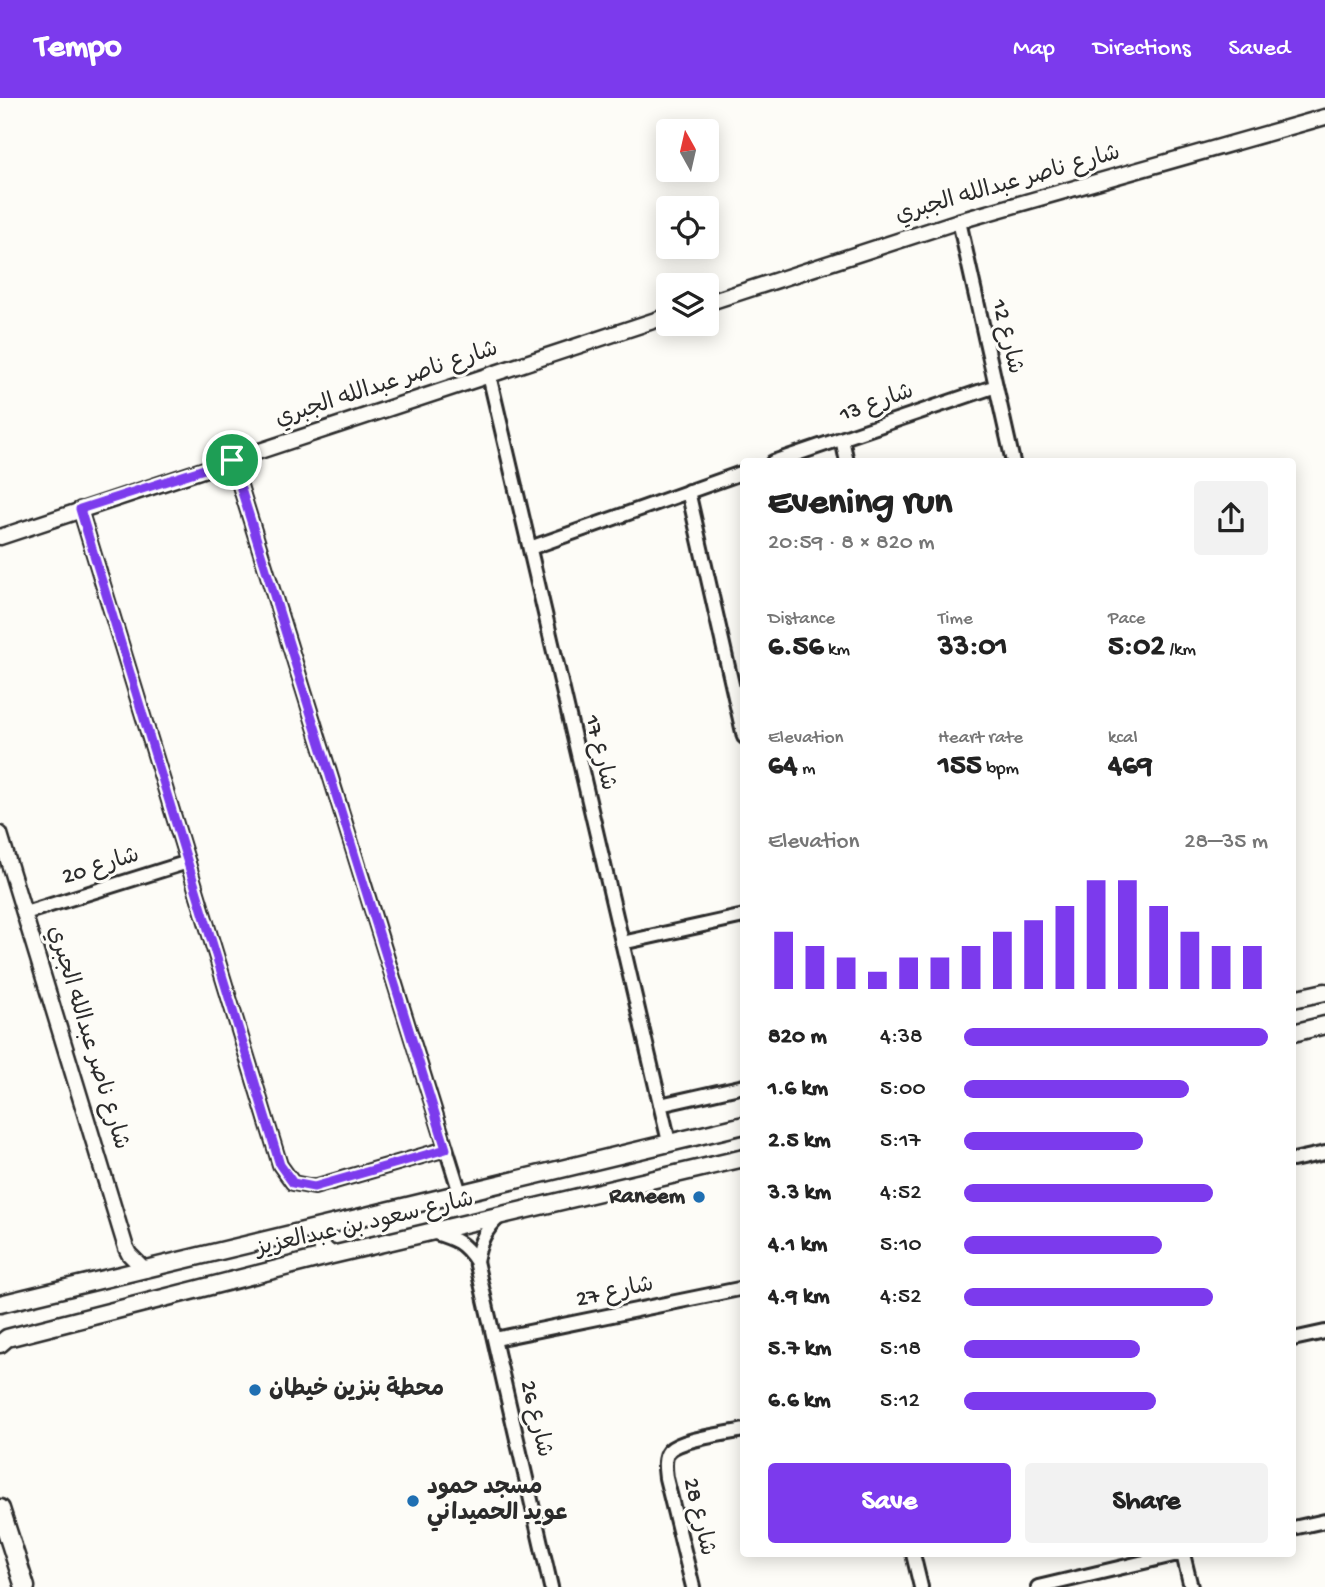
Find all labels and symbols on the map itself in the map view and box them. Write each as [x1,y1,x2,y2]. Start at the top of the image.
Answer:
north arrow [656,119,719,182]
street label: شارع ناصر عبدالله الجبري [892,140,1124,230]
street label: شارع 12 [984,296,1028,377]
street label: شارع ناصر عبدالله الجبري [272,336,502,434]
street label: شارع 13 [836,379,918,430]
pin [202,430,262,490]
street label: شارع 17 [577,712,621,793]
street label: شارع 20 [59,842,143,892]
street label: شارع ناصر عبدالله الجبري [40,923,134,1153]
place label: Raneem [608,1184,686,1211]
street label: شارع سعود بن عبدالعزيز [252,1187,477,1264]
marker: Raneem [691,1189,707,1205]
street label: شارع 27 [574,1272,656,1314]
place label: محطة بنزين خيطان [269,1376,444,1404]
street label: شارع 26 [513,1378,557,1460]
marker: محطة بنزين خيطان [247,1382,263,1398]
place label: مسجد حمود عويد الحميداني [427,1475,567,1532]
street label: شارع 28 [676,1475,720,1559]
marker: مسجد حمود عويد الحميداني [405,1493,421,1509]

